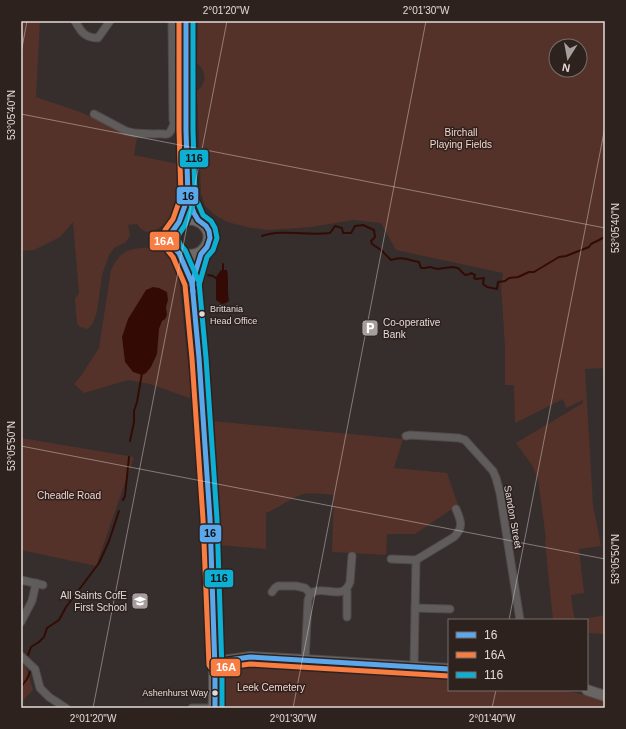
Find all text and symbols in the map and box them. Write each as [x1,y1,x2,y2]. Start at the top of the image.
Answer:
text: 2°01'20"W [203,5,250,16]
text: 2°01'30"W [403,5,450,16]
north arrow [548,38,588,78]
text: N [561,61,571,74]
text: 53°05'40"N [6,90,17,140]
park label: Birchall Playing Fields [430,127,492,150]
line badge: 116 [179,149,209,168]
text: 116 [185,152,203,164]
line badge: 16 [176,186,199,205]
text: 16 [182,190,194,202]
text: 53°05'40"N [610,203,621,253]
line badge: 16A [149,231,180,251]
text: 16A [154,235,174,247]
place label: Brittania Head Office [210,304,257,326]
marker: Brittania Head Office [197,309,207,319]
place label: Co-operative Bank [383,317,441,340]
parking icon: Co-operative Bank [360,318,380,338]
text: 53°05'50"N [6,421,17,471]
street label: Sandon Street [502,485,524,550]
park label: Cheadle Road [37,490,101,501]
line badge: 16 [199,524,222,543]
text: 16 [204,527,216,539]
text: 53°05'50"N [610,534,621,584]
line badge: 116 [204,569,234,588]
text: 116 [210,572,228,584]
place label: All Saints CofE First School [60,590,127,613]
school or university icon: All Saints CofE First School [130,591,150,611]
legend [448,619,588,691]
text: 16 [484,628,498,642]
text: 16A [484,648,505,662]
line badge: 16A [210,658,241,677]
text: 16A [216,661,236,673]
text: 116 [484,668,503,682]
park label: Leek Cemetery [237,682,305,693]
place label: Ashenhurst Way [142,688,208,698]
marker: Ashenhurst Way [210,688,220,698]
text: 2°01'20"W [70,713,117,724]
text: 2°01'30"W [270,713,317,724]
text: 2°01'40"W [469,713,516,724]

